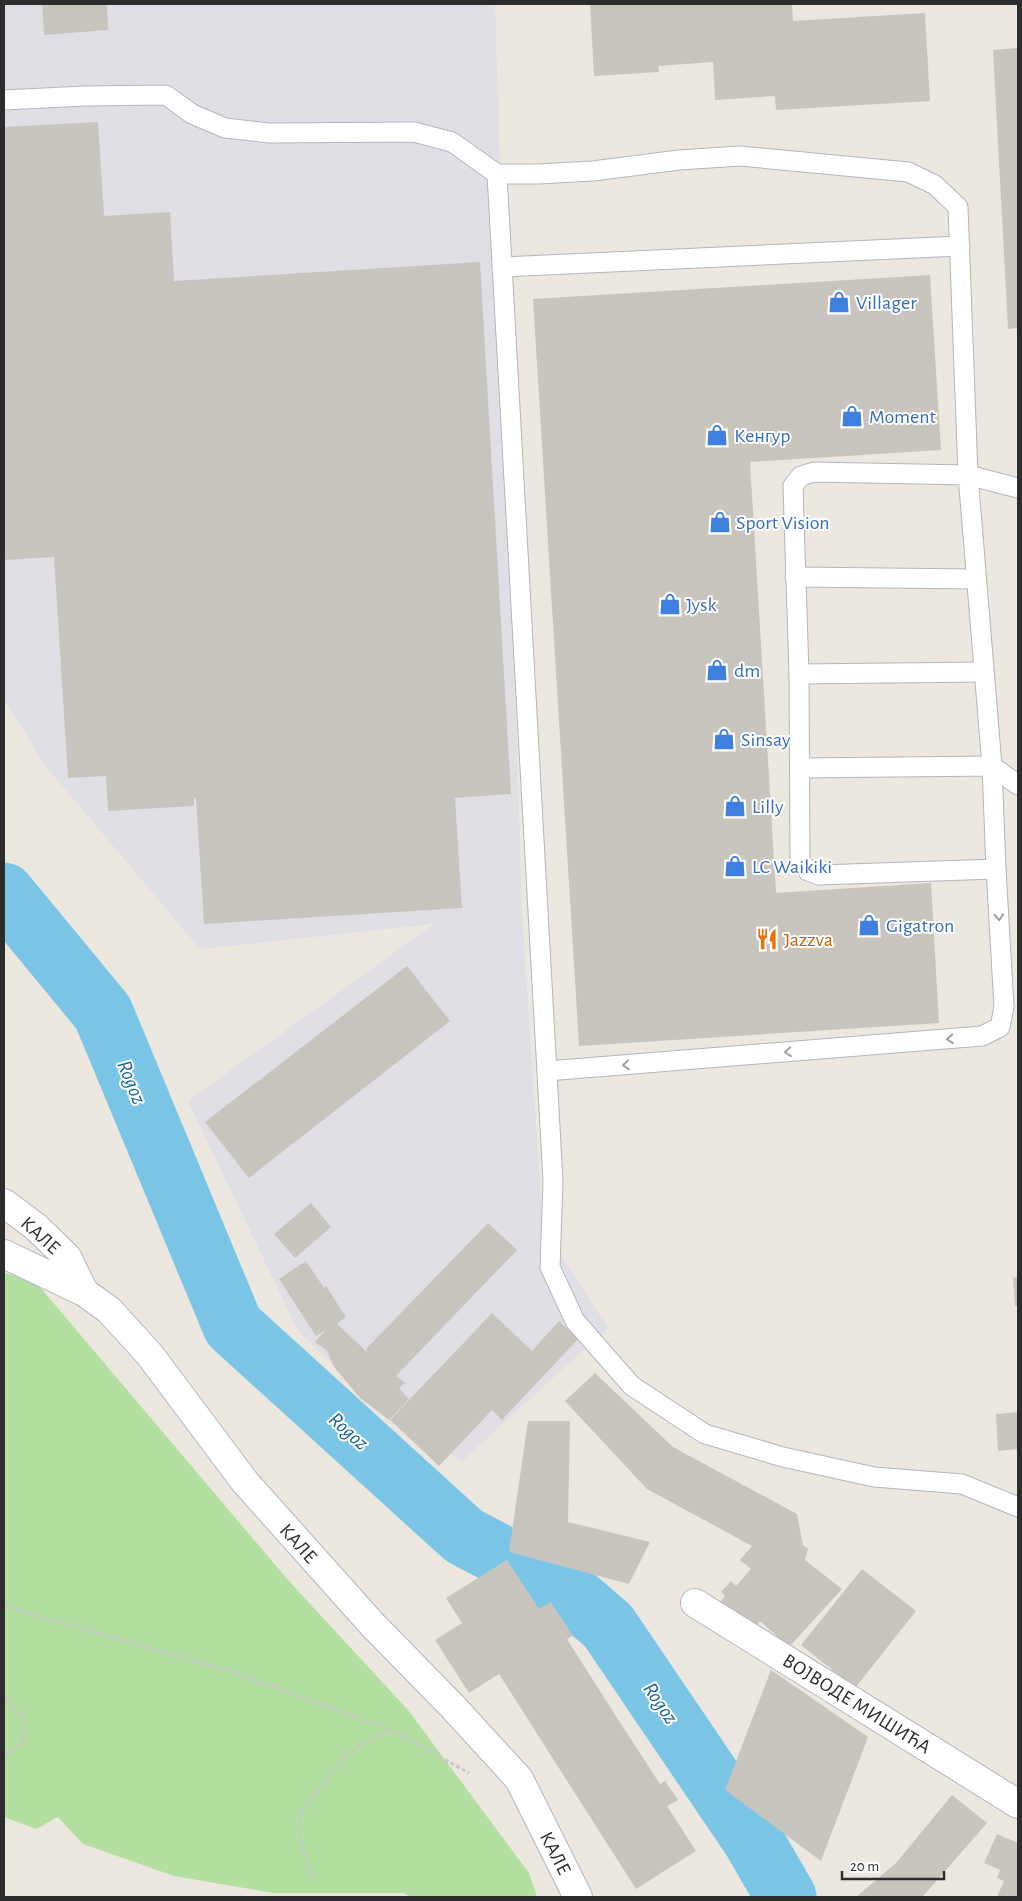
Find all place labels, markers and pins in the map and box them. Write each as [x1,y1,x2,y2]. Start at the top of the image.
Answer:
shop icon: Villager [826,289,852,315]
place label: Villager [856,293,917,313]
shop icon: Moment [839,403,865,429]
place label: Moment [869,407,937,427]
shop icon: Кенгур [704,422,730,448]
place label: Кенгур [734,426,790,446]
shop icon: Sport Vision [707,509,733,535]
place label: Sport Vision [736,513,830,533]
shop icon: Jysk [657,591,683,617]
place label: Jysk [686,595,717,615]
shop icon: dm [704,657,730,683]
place label: dm [734,661,760,681]
shop icon: Sinsay [711,726,737,752]
place label: Sinsay [741,730,791,750]
shop icon: Lilly [722,793,748,819]
place label: Lilly [752,797,784,817]
shop icon: LC Waikiki [722,853,748,879]
place label: LC Waikiki [752,857,832,877]
shop icon: Gigatron [856,912,882,938]
place label: Gigatron [886,916,954,936]
restaurant icon: Jazzva [754,926,780,952]
place label: Jazzva [784,930,833,950]

